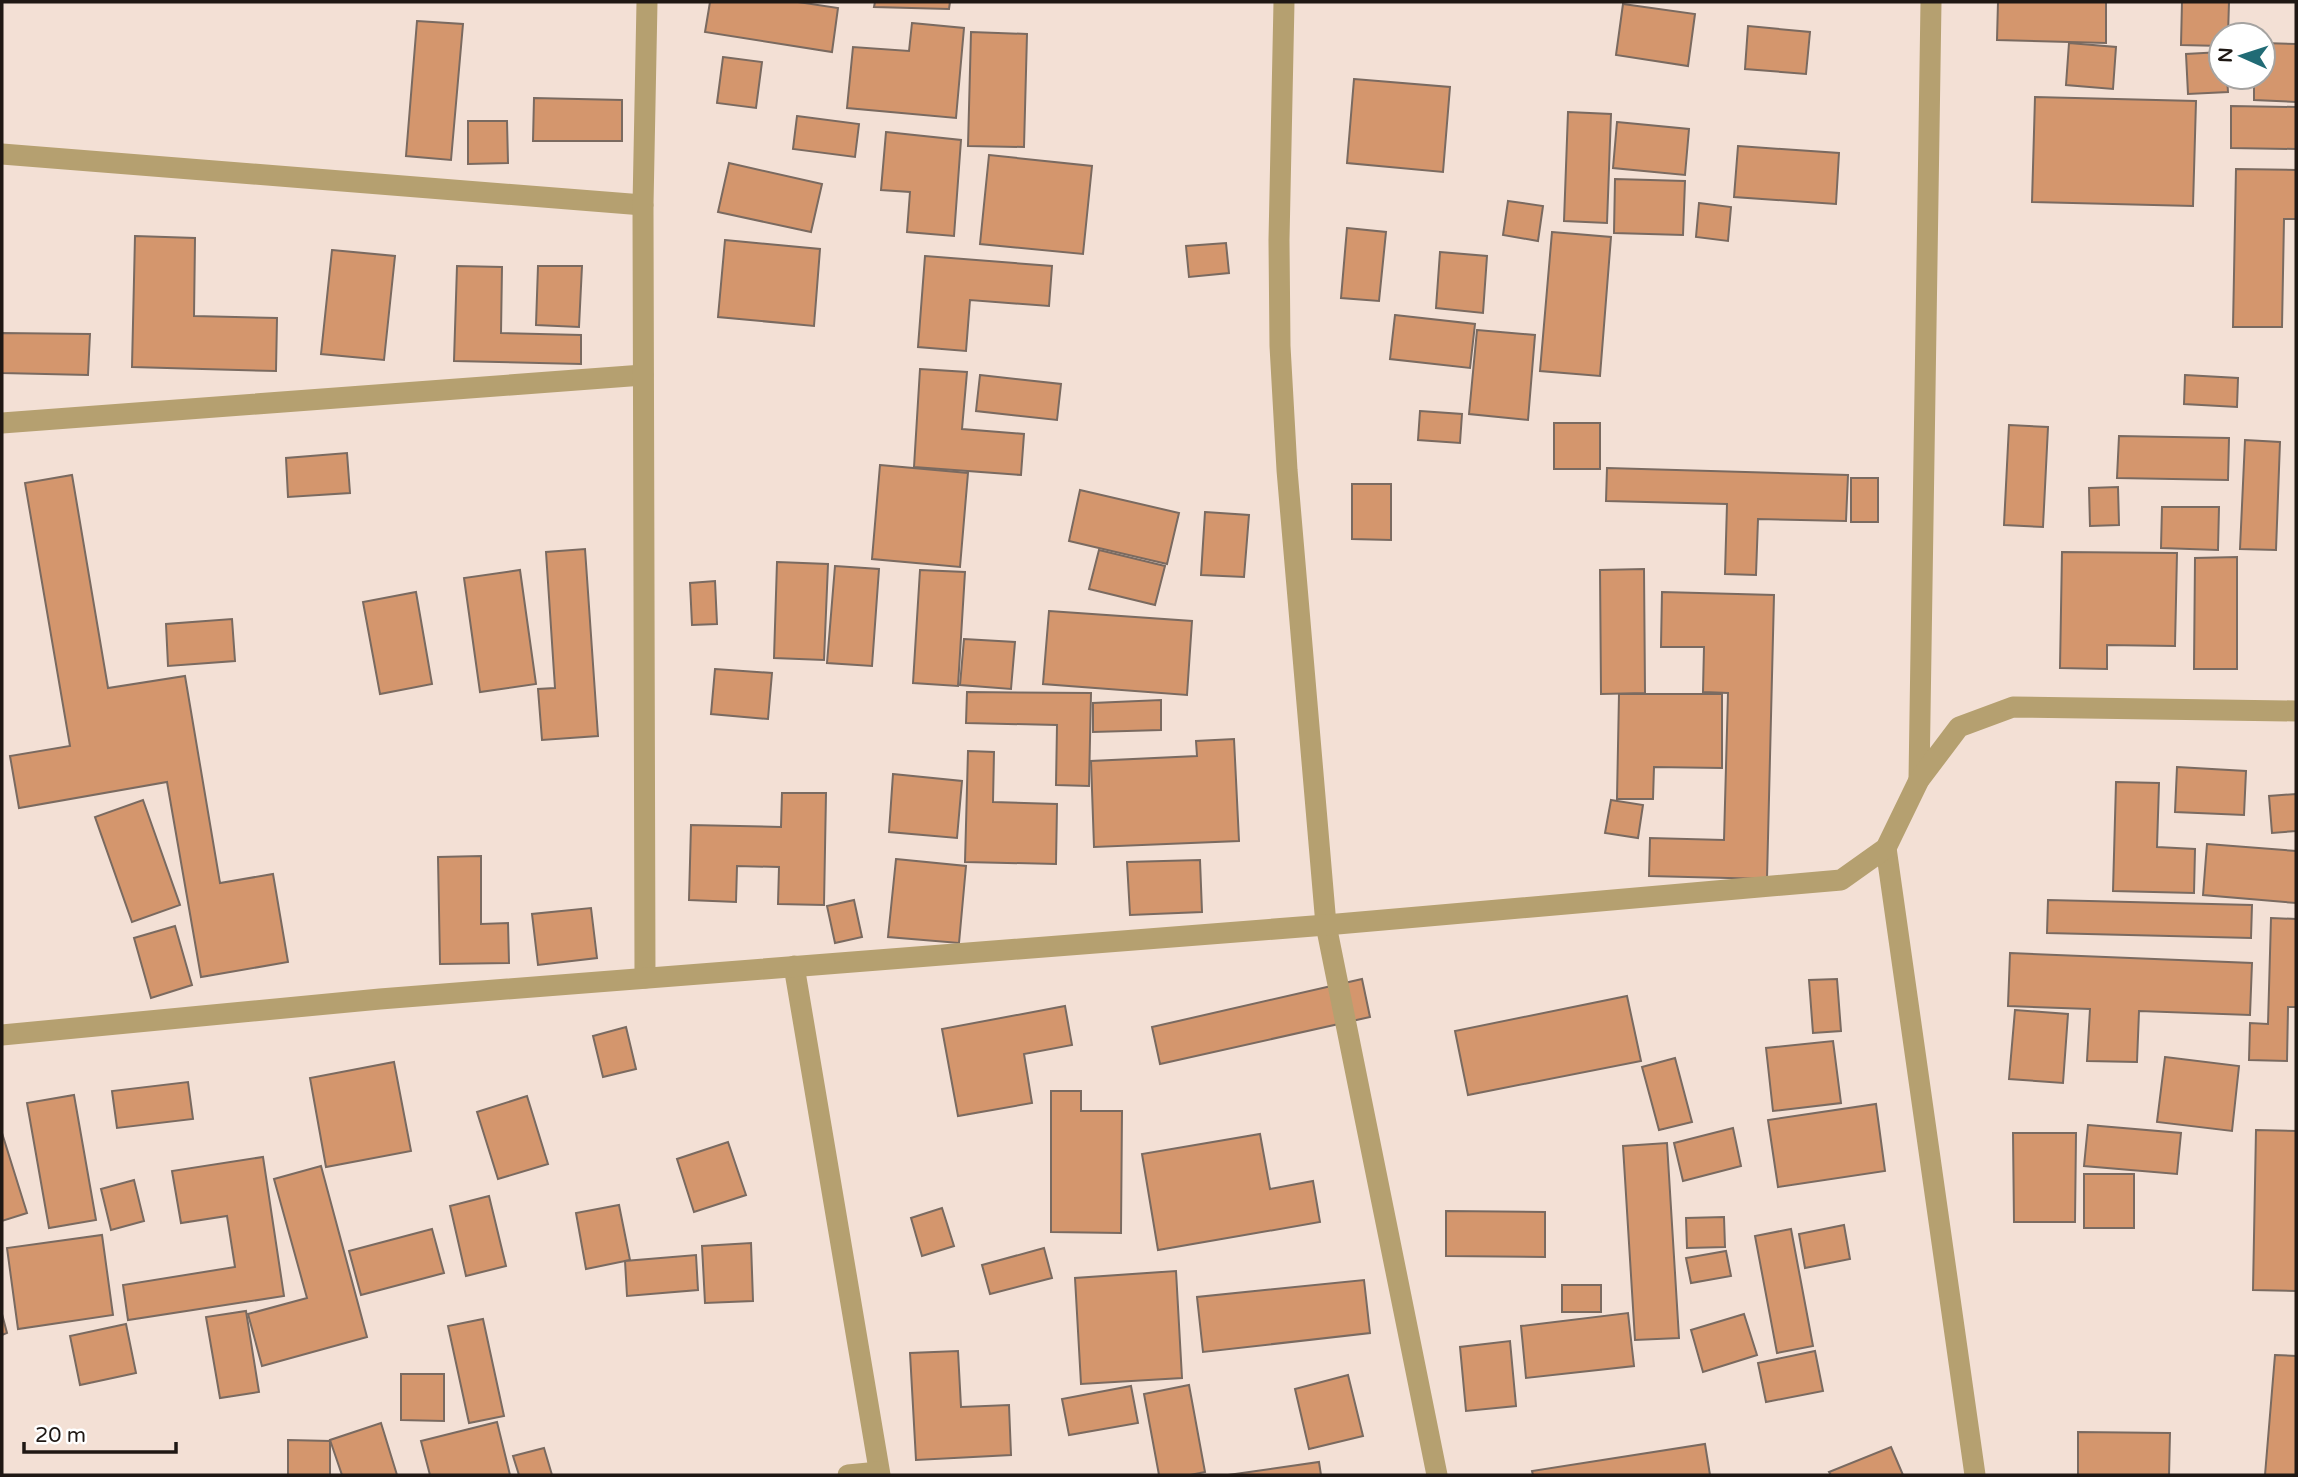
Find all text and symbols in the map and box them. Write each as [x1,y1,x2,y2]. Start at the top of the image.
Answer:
north arrow [2207,21,2277,91]
text: N [2215,47,2237,63]
scale bar [24,1410,177,1454]
text: 20 m [35,1423,86,1448]

